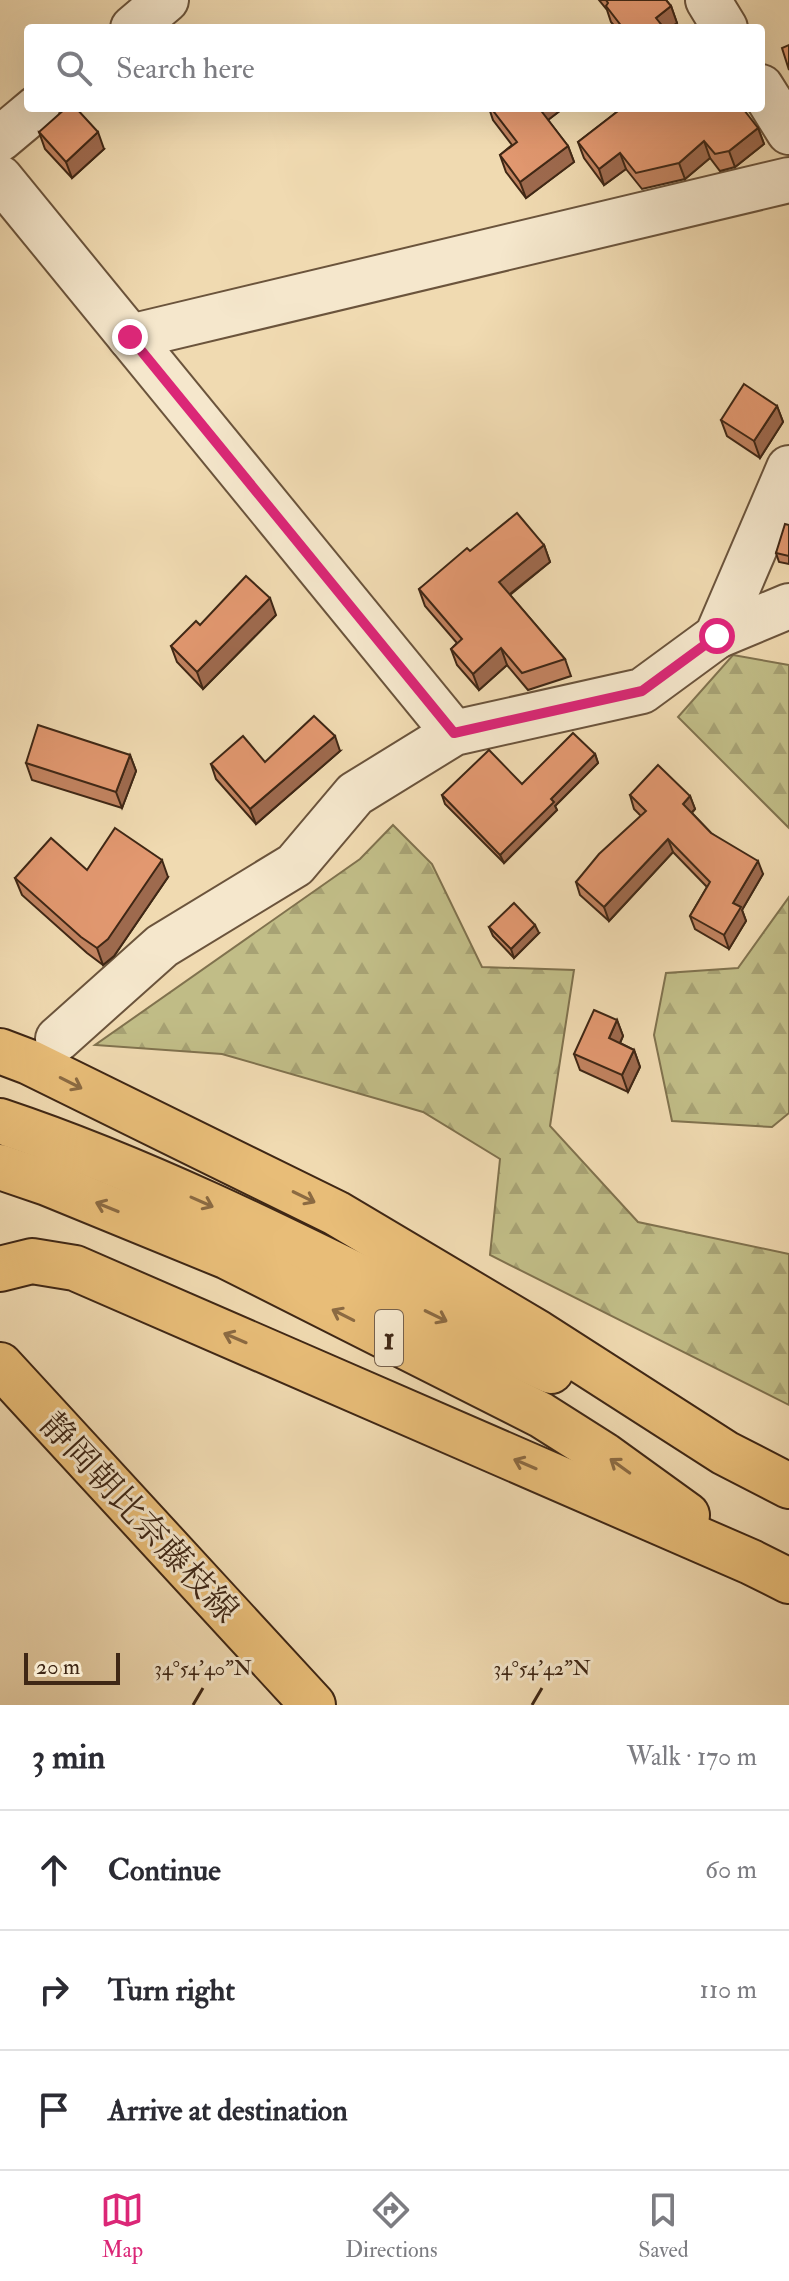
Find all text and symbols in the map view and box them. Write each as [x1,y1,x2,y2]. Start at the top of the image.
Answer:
search box [24,24,765,112]
icon: search [52,46,96,90]
text: Search here [116,50,255,87]
route end [112,319,148,355]
route start [699,618,735,654]
one-way arrow [58,1076,82,1092]
one-way arrow [292,1190,316,1206]
one-way arrow [190,1195,214,1210]
one-way arrow [95,1198,120,1213]
one-way arrow [331,1307,355,1322]
one-way arrow [424,1309,448,1324]
road number: 1 [375,1310,403,1366]
one-way arrow [223,1329,248,1344]
street label: 静岡朝比奈藤枝線 [30,1404,247,1632]
one-way arrow [513,1455,538,1470]
one-way arrow [610,1458,631,1475]
scale bar [24,1649,120,1685]
text: 20 m [36,1653,80,1681]
text: 34°54'40"N [154,1656,252,1681]
text: 34°54'42"N [493,1656,591,1681]
text: 3 min [32,1736,105,1779]
text: Walk · 170 m [627,1741,757,1773]
icon: ahead [32,1848,76,1892]
text: Continue [108,1852,221,1889]
text: 60 m [705,1854,757,1886]
icon: right [32,1968,76,2012]
text: Turn right [108,1972,235,2009]
text: 110 m [700,1974,757,2006]
icon: arrive [32,2088,76,2132]
text: Arrive at destination [108,2092,348,2129]
tab: Map [100,2188,144,2264]
tab: Directions [345,2188,438,2264]
tab: Saved [638,2188,689,2264]

